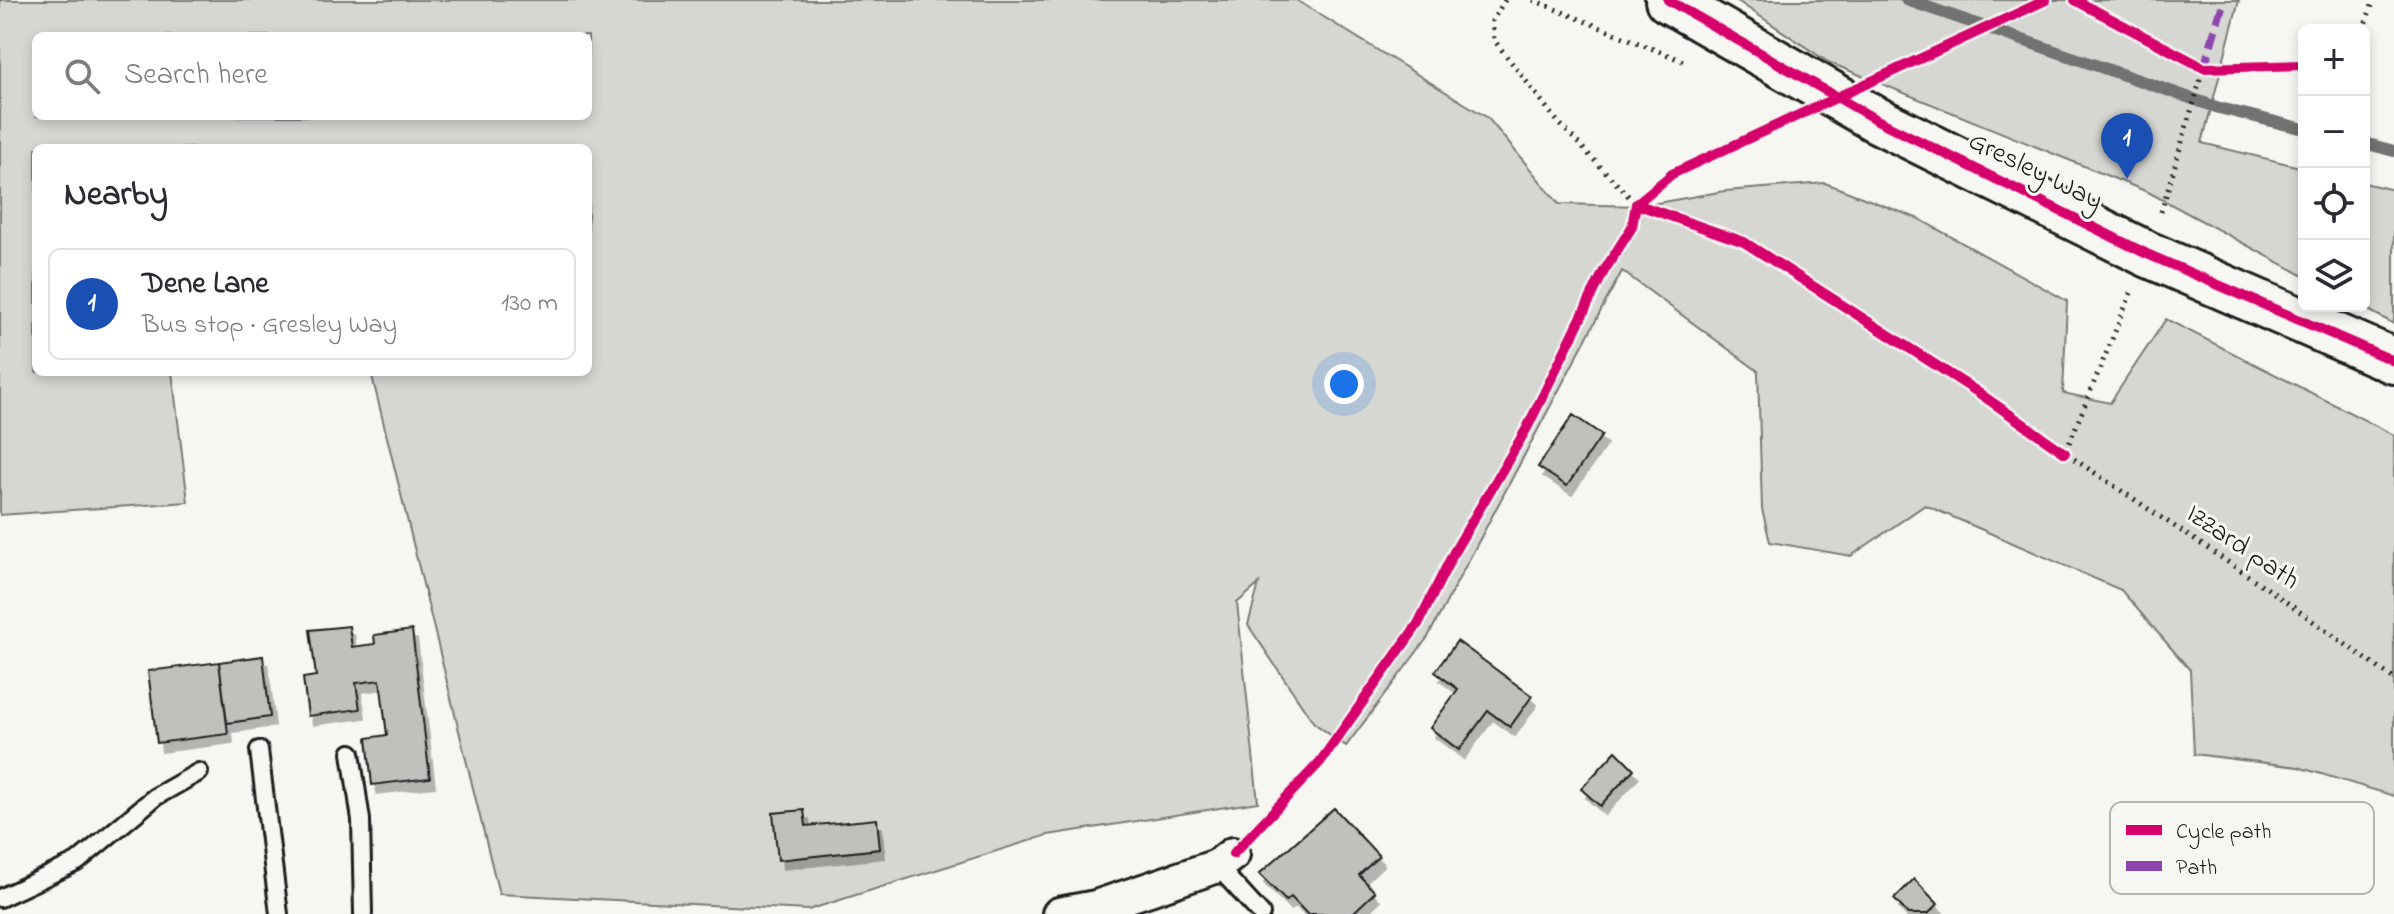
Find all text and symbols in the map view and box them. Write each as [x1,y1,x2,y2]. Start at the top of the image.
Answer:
map controls [2298,24,2370,312]
button: + [2298,24,2370,96]
search box [32,32,592,120]
icon: search [60,54,104,98]
text: Search here [124,54,268,98]
button: − [2298,96,2370,168]
pin: 1 [2101,113,2153,179]
street label: Gresley Way [1961,122,2109,222]
button: locate [2298,168,2370,240]
text: Nearby [64,171,168,221]
button: layers [2298,240,2370,312]
text: Dene Lane [142,263,269,307]
text: 1 [88,285,96,323]
text: 130 m [501,285,558,323]
text: Bus stop · Gresley Way [142,307,397,345]
your location [1324,364,1364,404]
street label: Izzard path [2177,495,2307,601]
legend [2110,802,2374,894]
text: Cycle path [2176,817,2271,850]
text: Path [2176,853,2217,885]

